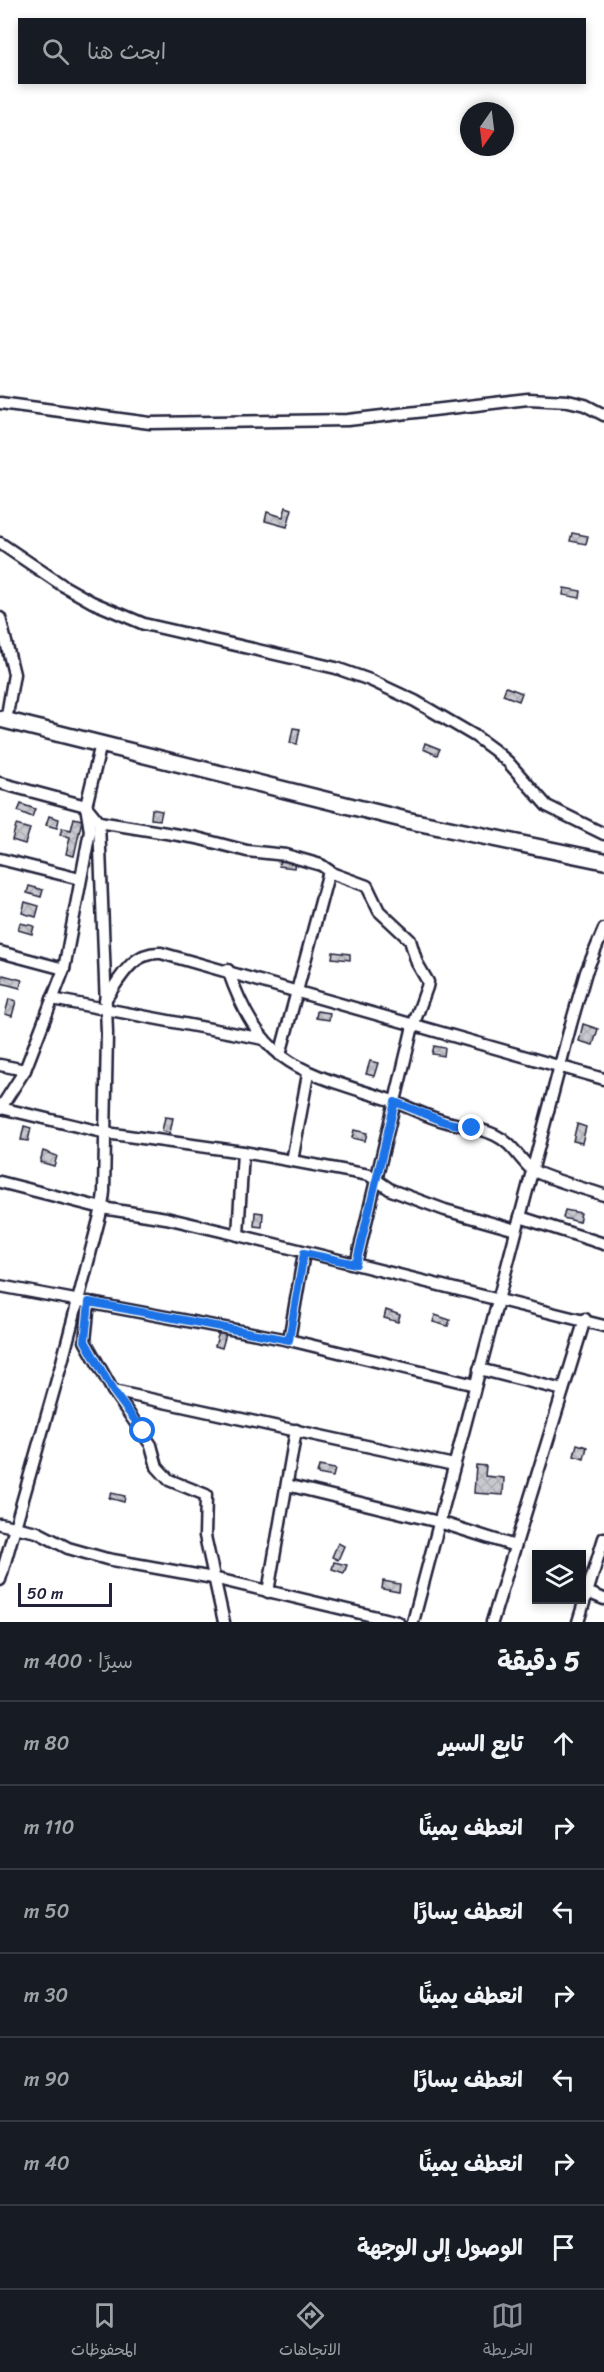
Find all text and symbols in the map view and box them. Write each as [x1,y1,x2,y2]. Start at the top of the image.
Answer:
search box [18,18,586,84]
text: ابحث هنا [87,32,166,71]
icon: search [39,35,72,68]
north arrow [460,102,514,156]
route end [458,1114,484,1140]
route start [129,1417,155,1443]
map controls [532,1550,586,1604]
button: layers [532,1550,586,1604]
text: 50 m [27,1579,63,1608]
scale bar [18,1580,112,1608]
text: 5 دقيقة [497,1638,580,1684]
text: سيرًا · 400 m [24,1644,133,1679]
text: تابع السير [439,1724,523,1763]
text: 80 m [24,1726,69,1761]
icon: ahead [547,1727,580,1760]
text: انعطف يمينًا [419,1808,523,1847]
text: 110 m [24,1810,74,1845]
icon: right [547,1811,580,1844]
text: انعطف يسارًا [413,1892,523,1931]
text: 50 m [24,1894,69,1929]
icon: left [547,1895,580,1928]
text: انعطف يمينًا [419,1976,523,2015]
text: 30 m [24,1978,68,2013]
icon: right [547,1979,580,2012]
text: انعطف يسارًا [413,2060,523,2099]
text: 90 m [24,2062,70,2097]
icon: left [547,2063,580,2096]
text: انعطف يمينًا [419,2144,523,2183]
text: 40 m [24,2146,70,2181]
icon: right [547,2147,580,2180]
text: الوصول إلى الوجهة [357,2228,523,2267]
icon: arrive [547,2231,580,2264]
tab: المحفوظات [71,2299,137,2364]
tab: الاتجاهات [279,2299,341,2364]
tab: الخريطة [483,2299,533,2364]

